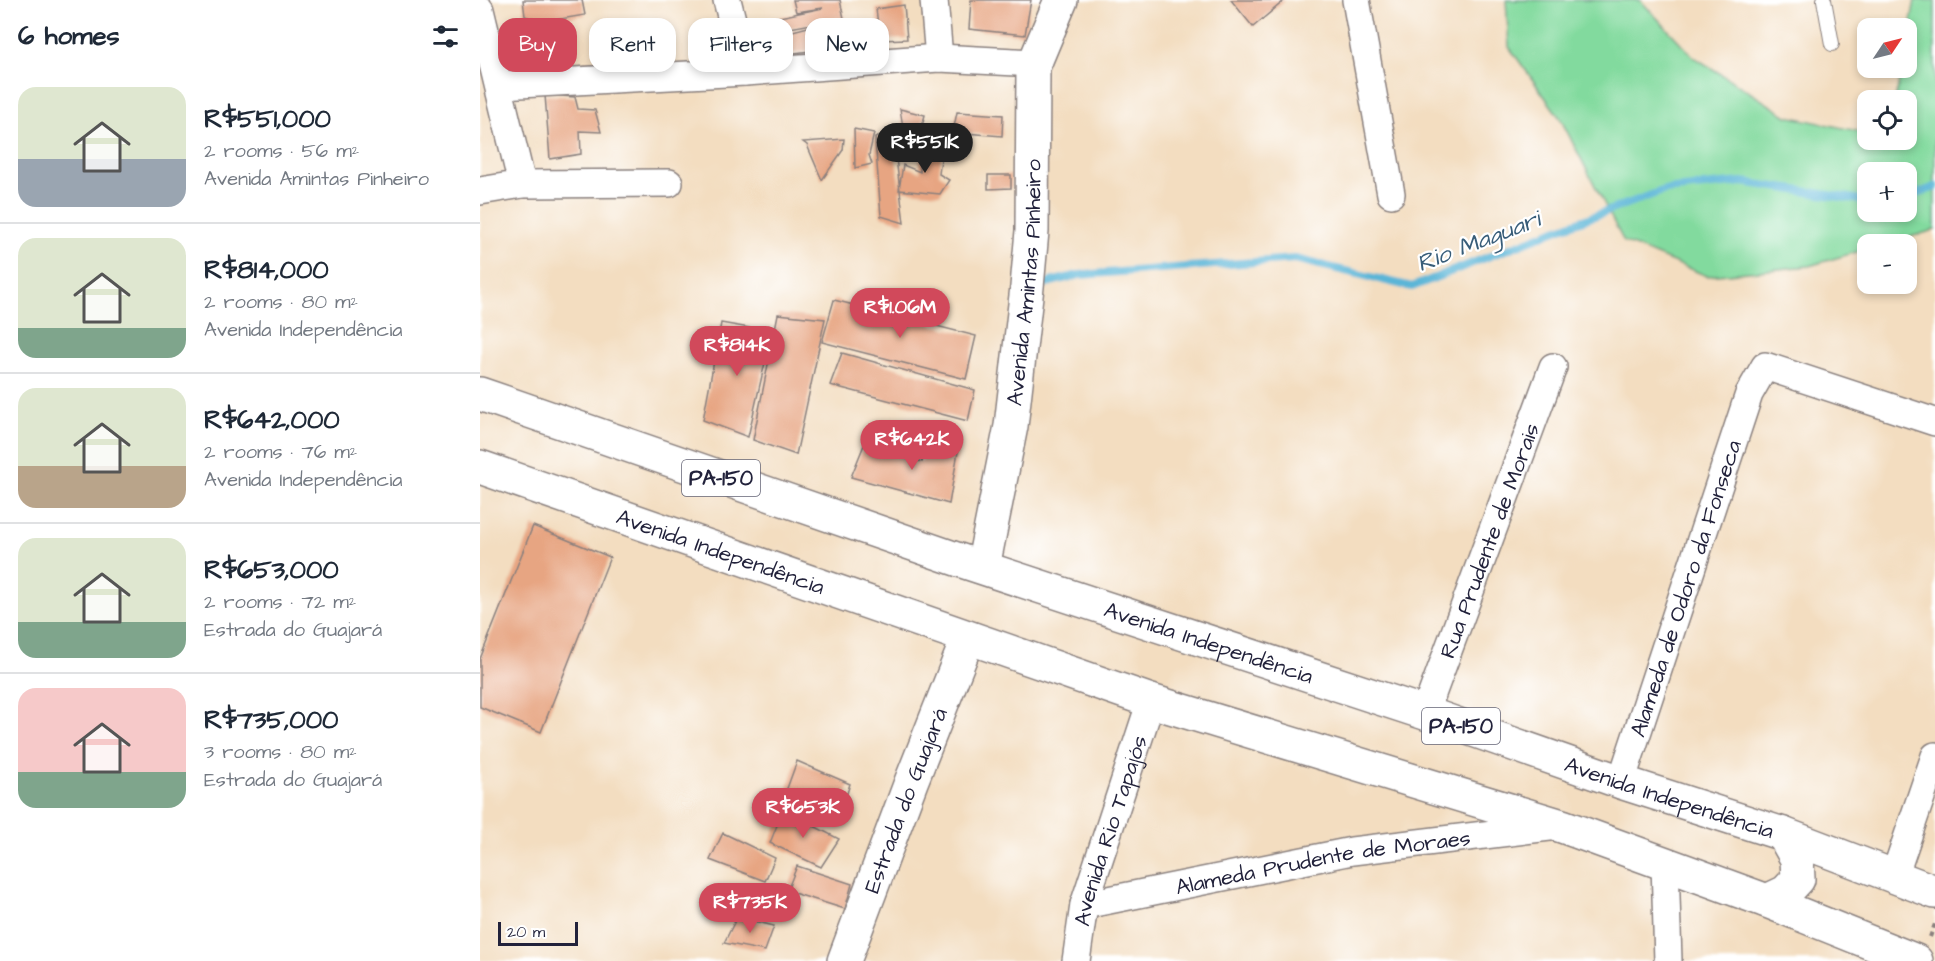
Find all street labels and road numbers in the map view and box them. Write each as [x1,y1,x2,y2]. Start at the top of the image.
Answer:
street label: Avenida Amintas Pinheiro [999,158,1050,408]
street label: Rua Prudente de Morais [1433,419,1548,663]
street label: Alameda de Odoro da Fonseca [1623,436,1750,741]
road number: PA-150 [682,460,760,496]
street label: Avenida Independência [612,502,829,603]
street label: Avenida Independência [1100,595,1317,692]
street label: Estrada do Guajará [857,703,956,898]
road number: PA-150 [1422,708,1500,744]
street label: Avenida Rio Tapajós [1067,732,1156,928]
street label: Avenida Independência [1560,749,1778,847]
street label: Alameda Prudente de Moraes [1173,823,1472,903]

